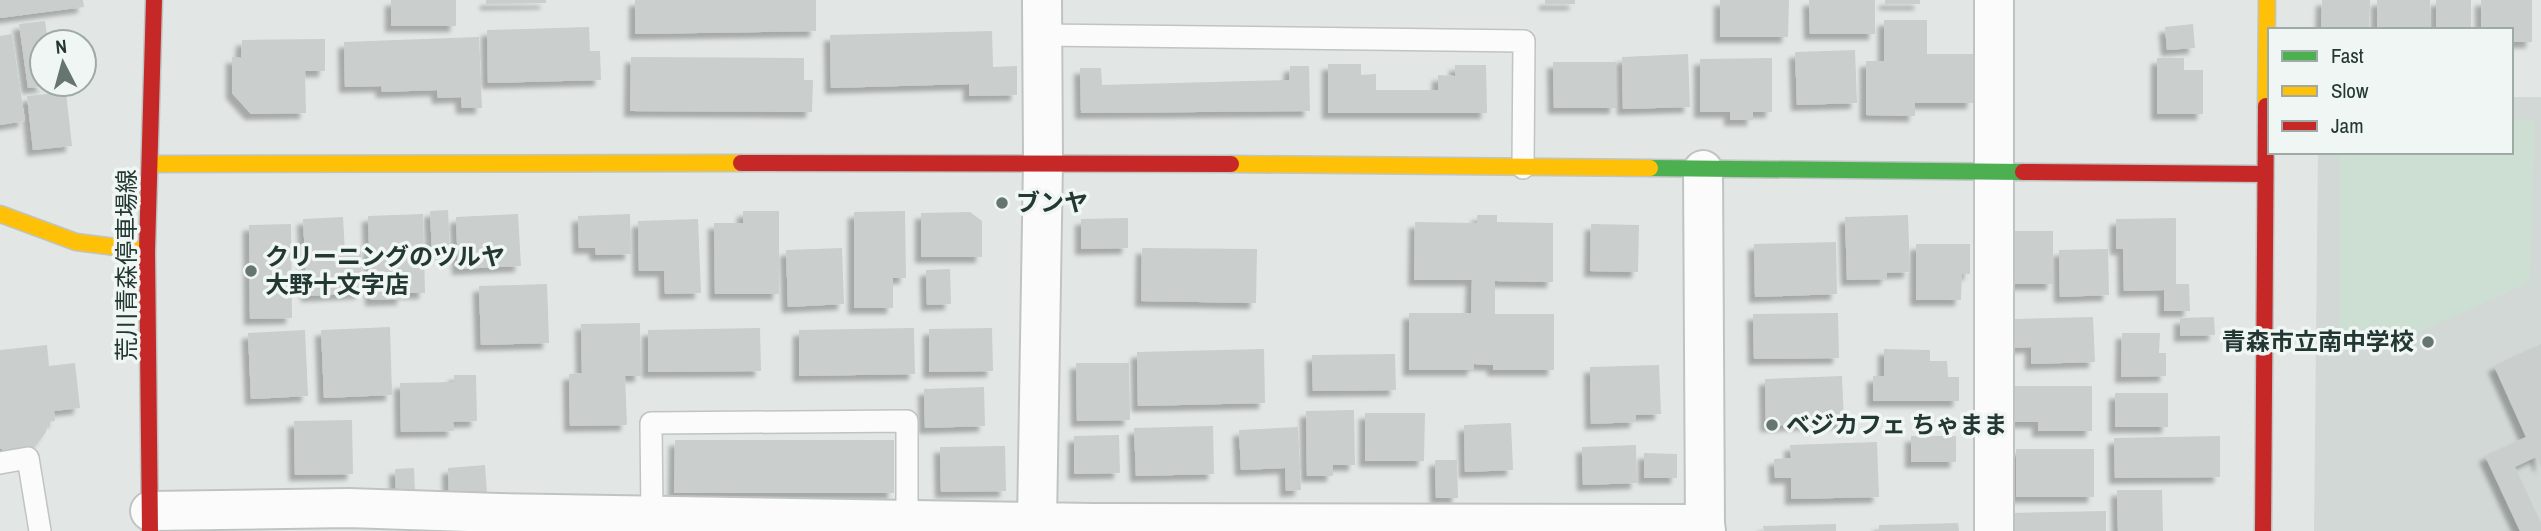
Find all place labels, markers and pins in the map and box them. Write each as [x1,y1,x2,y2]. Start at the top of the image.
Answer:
place label: ブンヤ [1016,186,1088,218]
marker: ブンヤ [994,195,1010,211]
place label: クリーニングのツルヤ 大野十文字店 [265,240,505,300]
marker: クリーニングのツルヤ 大野十文字店 [243,263,259,279]
place label: 青森市立南中学校 [2222,325,2414,357]
marker: 青森市立南中学校 [2420,334,2436,350]
place label: ベジカフェ ちゃまま [1786,408,2007,440]
marker: ベジカフェ ちゃまま [1764,417,1780,433]

